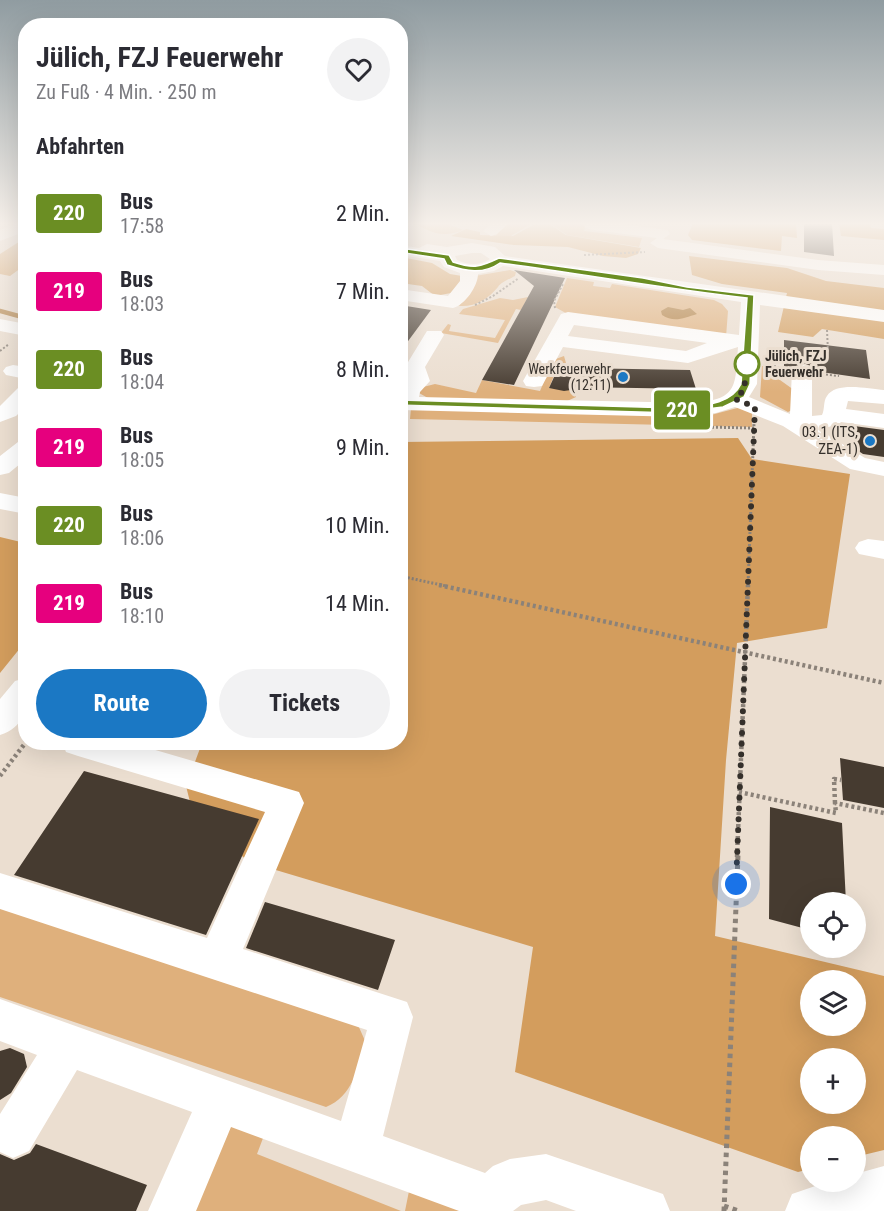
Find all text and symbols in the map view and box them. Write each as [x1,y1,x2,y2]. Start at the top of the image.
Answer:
button: heart [327,38,390,101]
text: Jülich, FZJ Feuerwehr [36,41,283,74]
text: Zu Fuß · 4 Min. · 250 m [36,80,217,104]
text: Abfahrten [36,134,124,159]
text: Bus [120,189,153,214]
text: 220 [53,201,85,225]
text: 2 Min. [336,201,390,226]
text: 17:58 [120,214,164,238]
text: Bus [120,267,153,292]
text: 219 [53,279,85,303]
text: 7 Min. [336,279,390,304]
text: 18:03 [120,292,164,316]
text: Bus [120,345,153,370]
place label: Jülich, FZJ Feuerwehr [765,348,827,380]
marker: Jülich, FZJ Feuerwehr [734,351,760,377]
text: 220 [53,357,85,381]
text: 8 Min. [336,357,390,382]
place label: Werkfeuerwehr (12.11) [528,361,611,394]
text: 18:04 [120,370,164,394]
marker: Werkfeuerwehr (12.11) [616,370,630,384]
line badge: 220 [648,390,716,430]
text: 220 [666,398,698,422]
text: Bus [120,423,153,448]
place label: 03.1 (ITS, ZEA-1) [802,423,858,458]
marker: 03.1 (ITS, ZEA-1) [863,434,877,448]
text: 219 [53,435,85,459]
text: 9 Min. [336,435,390,460]
text: 18:05 [120,448,164,472]
text: Bus [120,501,153,526]
text: 220 [53,513,85,537]
text: 10 Min. [325,513,390,538]
text: 18:06 [120,526,164,550]
text: Bus [120,579,153,604]
text: 219 [53,591,85,615]
text: 14 Min. [325,591,390,616]
text: 18:10 [120,604,164,628]
button: Route [36,669,207,738]
button: Tickets [219,669,390,738]
your location [721,869,751,899]
map controls [800,892,866,1192]
button: locate [800,892,866,958]
button: layers [800,970,866,1036]
button: + [800,1048,866,1114]
button: − [800,1126,866,1192]

